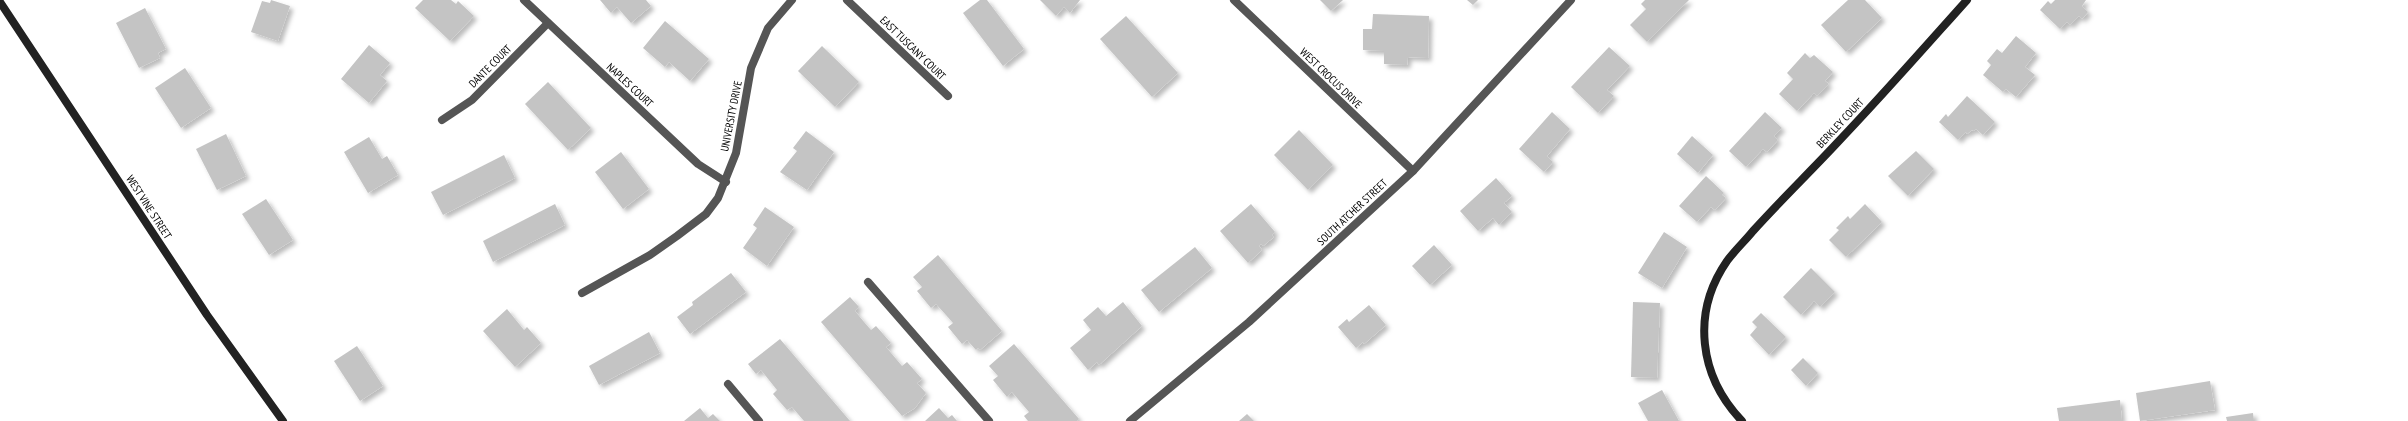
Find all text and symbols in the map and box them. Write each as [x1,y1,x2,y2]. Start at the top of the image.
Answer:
street label: EAST TUSCANY COURT [877,13,949,83]
street label: DANTE COURT [466,42,514,90]
street label: WEST CROCUS DRIVE [1297,45,1365,111]
street label: NAPLES COURT [604,60,656,110]
street label: UNIVERSITY DRIVE [717,79,745,153]
street label: BERKLEY COURT [1813,95,1867,151]
street label: WEST VINE STREET [123,172,175,242]
street label: SOUTH ATCHER STREET [1314,176,1390,248]

